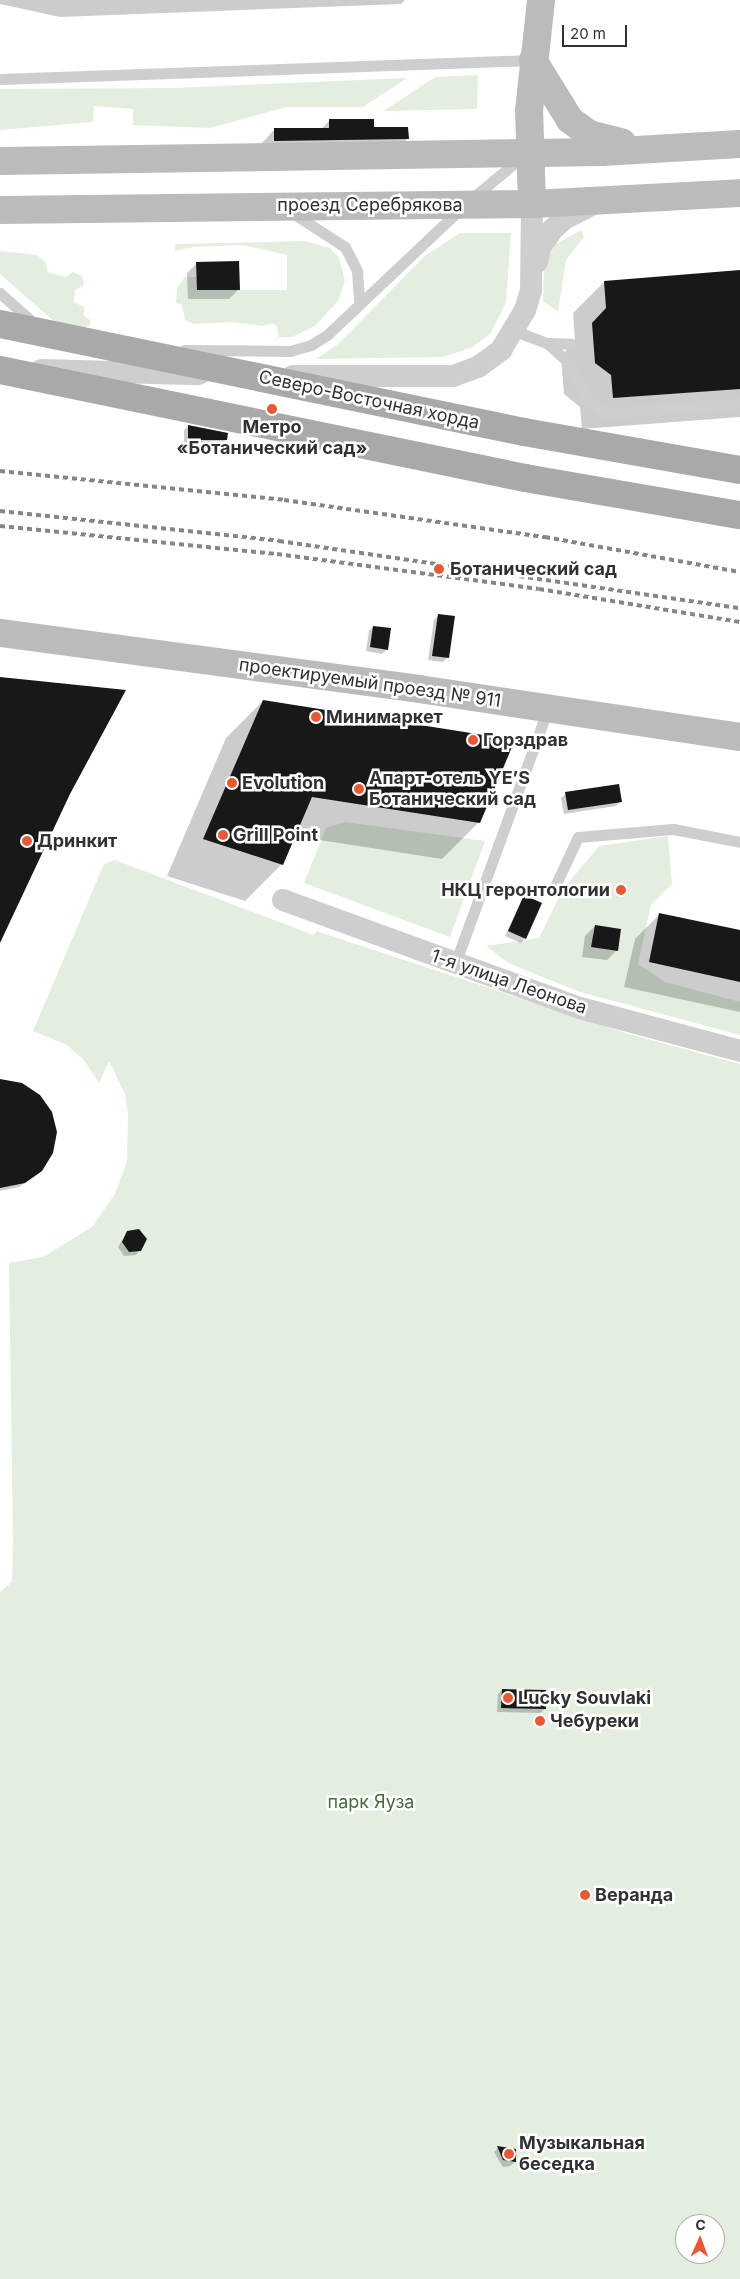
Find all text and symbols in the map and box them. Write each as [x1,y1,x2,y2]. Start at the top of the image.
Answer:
scale bar [565,15,630,47]
text: 20 m [570,24,606,43]
street label: проезд Серебрякова [277,194,463,216]
street label: Северо-Восточная хорда [257,366,481,434]
marker: Метро «Ботанический сад» [266,403,278,415]
place label: Метро «Ботанический сад» [177,417,367,459]
place label: Ботанический сад [450,558,617,580]
marker: Ботанический сад [432,562,446,576]
street label: проектируемый проезд № 911 [238,654,502,712]
place label: Минимаркет [326,706,443,728]
marker: Минимаркет [310,711,322,723]
place label: Горздрав [483,729,568,751]
marker: Горздрав [467,734,479,746]
place label: Апарт-отель YE’S Ботанический сад [369,768,536,811]
place label: Evolution [242,772,324,794]
marker: Evolution [226,777,238,789]
marker: Апарт-отель YE’S Ботанический сад [353,783,365,795]
place label: Grill Point [233,824,318,846]
marker: Grill Point [217,829,229,841]
place label: Дринкит [37,830,117,852]
marker: Дринкит [21,835,33,847]
place label: НКЦ геронтологии [441,879,610,901]
marker: НКЦ геронтологии [614,883,628,897]
street label: 1-я улица Леонова [428,945,590,1019]
place label: Lucky Souvlaki [518,1687,651,1709]
marker: Lucky Souvlaki [502,1692,514,1704]
place label: Чебуреки [550,1710,639,1732]
marker: Чебуреки [534,1715,546,1727]
park label: парк Яуза [328,1791,414,1813]
place label: Веранда [595,1884,673,1906]
marker: Веранда [579,1889,591,1901]
place label: Музыкальная беседка [519,2133,645,2176]
marker: Музыкальная беседка [503,2148,515,2160]
north arrow [675,2214,725,2264]
text: С [695,2216,706,2233]

